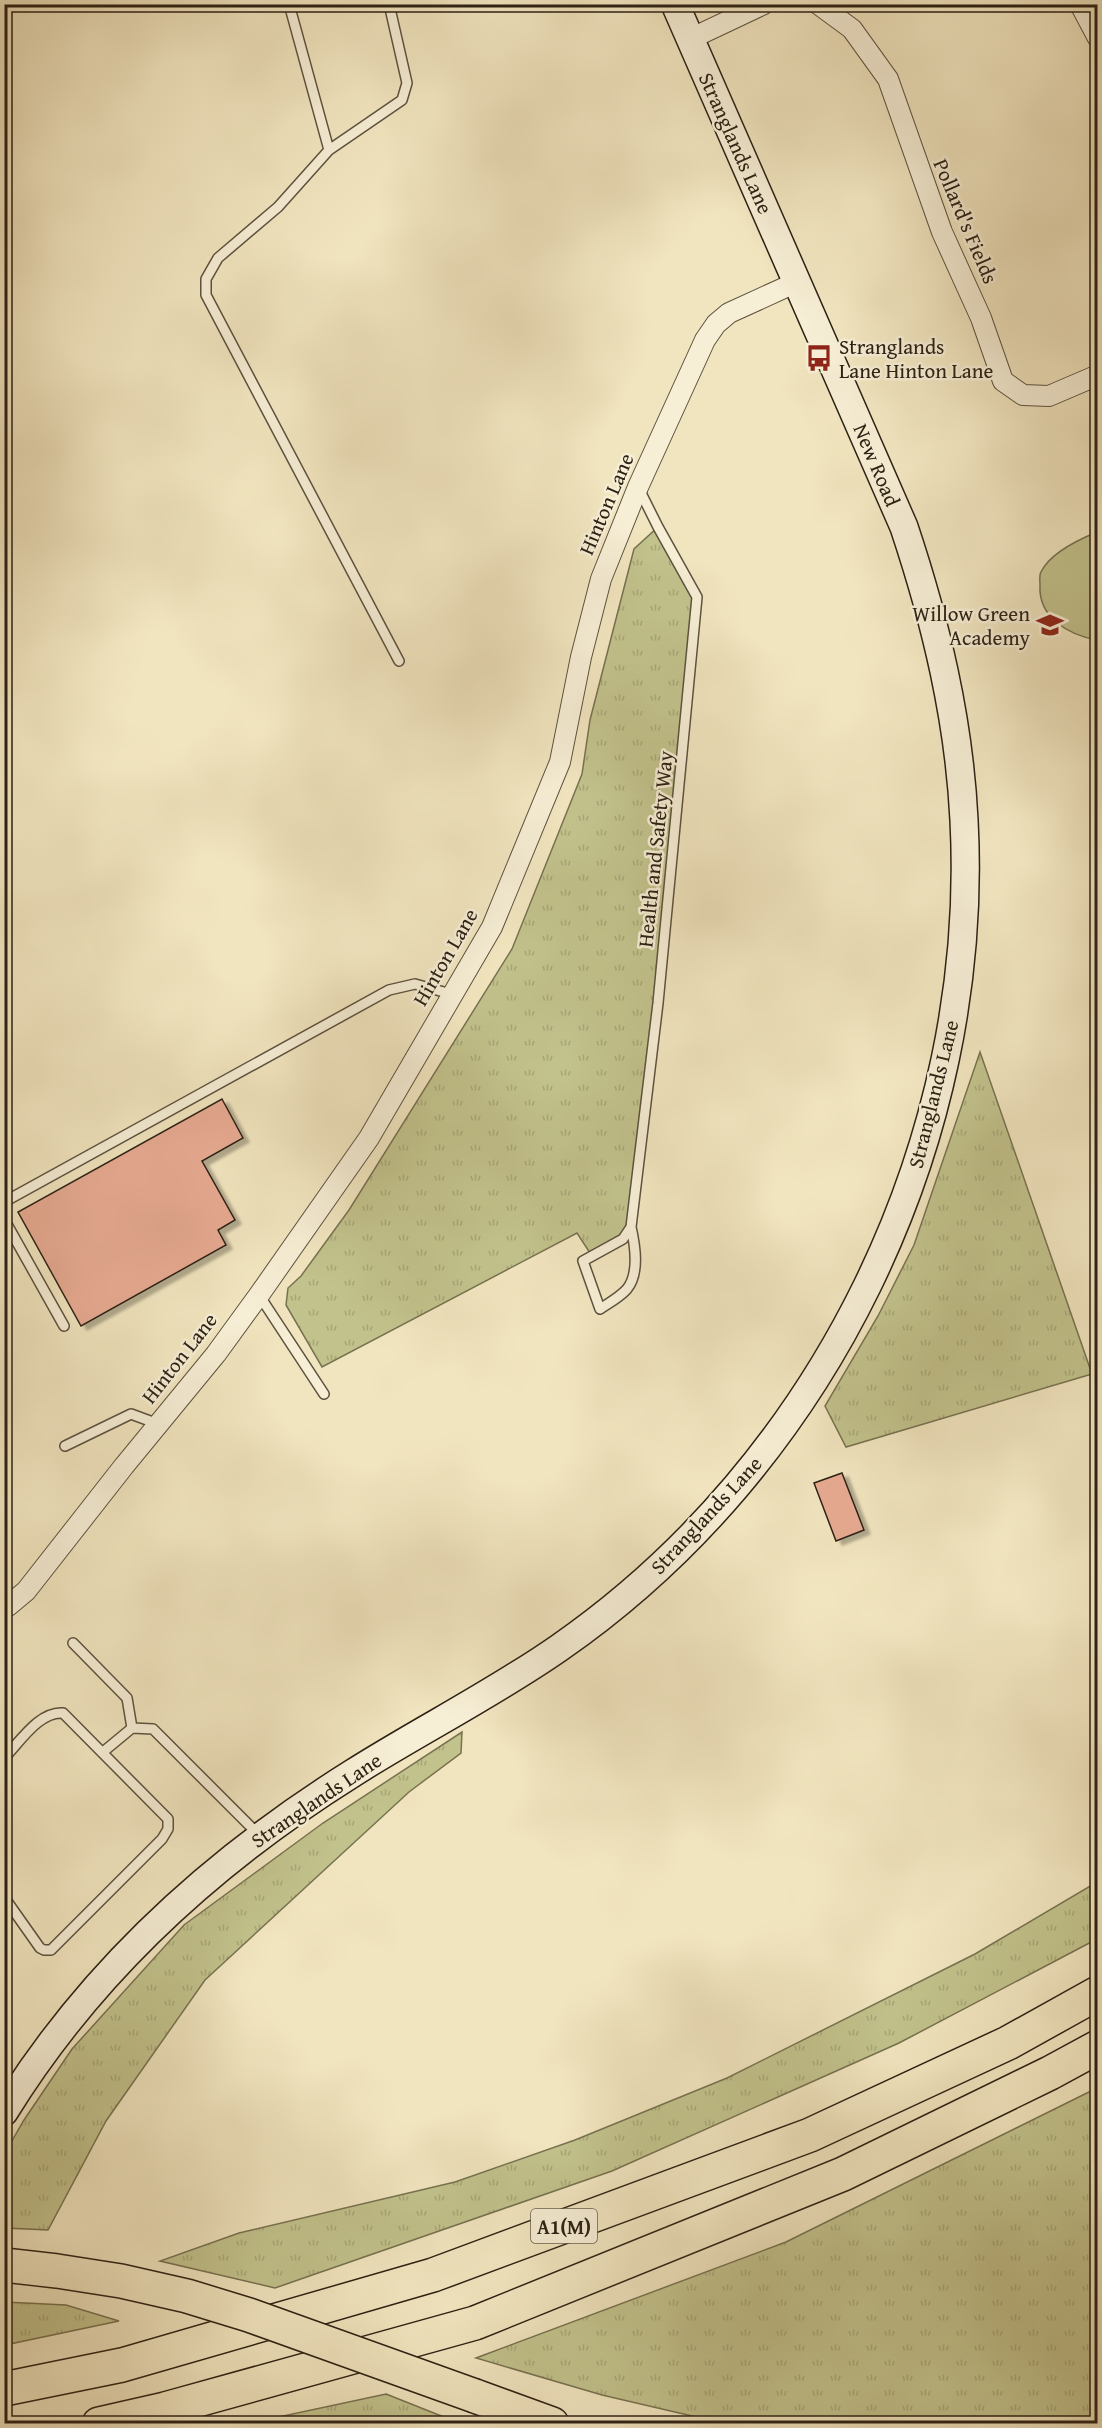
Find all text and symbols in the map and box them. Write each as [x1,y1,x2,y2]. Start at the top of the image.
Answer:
street label: Stranglands Lane [691,67,781,219]
street label: Pollard's Fields [926,154,1006,288]
place label: Stranglands Lane Hinton Lane [839,331,994,386]
bus stop icon: Stranglands Lane Hinton Lane [804,343,834,373]
street label: New Road [846,419,909,512]
street label: Hinton Lane [571,448,641,560]
place label: Willow Green Academy [912,598,1031,653]
school or university icon: Willow Green Academy [1035,610,1065,640]
street label: Health and Safety Way [629,749,681,949]
street label: Hinton Lane [405,902,485,1012]
street label: Stranglands Lane [900,1016,966,1171]
street label: Hinton Lane [134,1306,225,1410]
street label: Stranglands Lane [643,1449,769,1581]
street label: Stranglands Lane [244,1745,388,1855]
road number: A1(M) [531,2209,597,2243]

